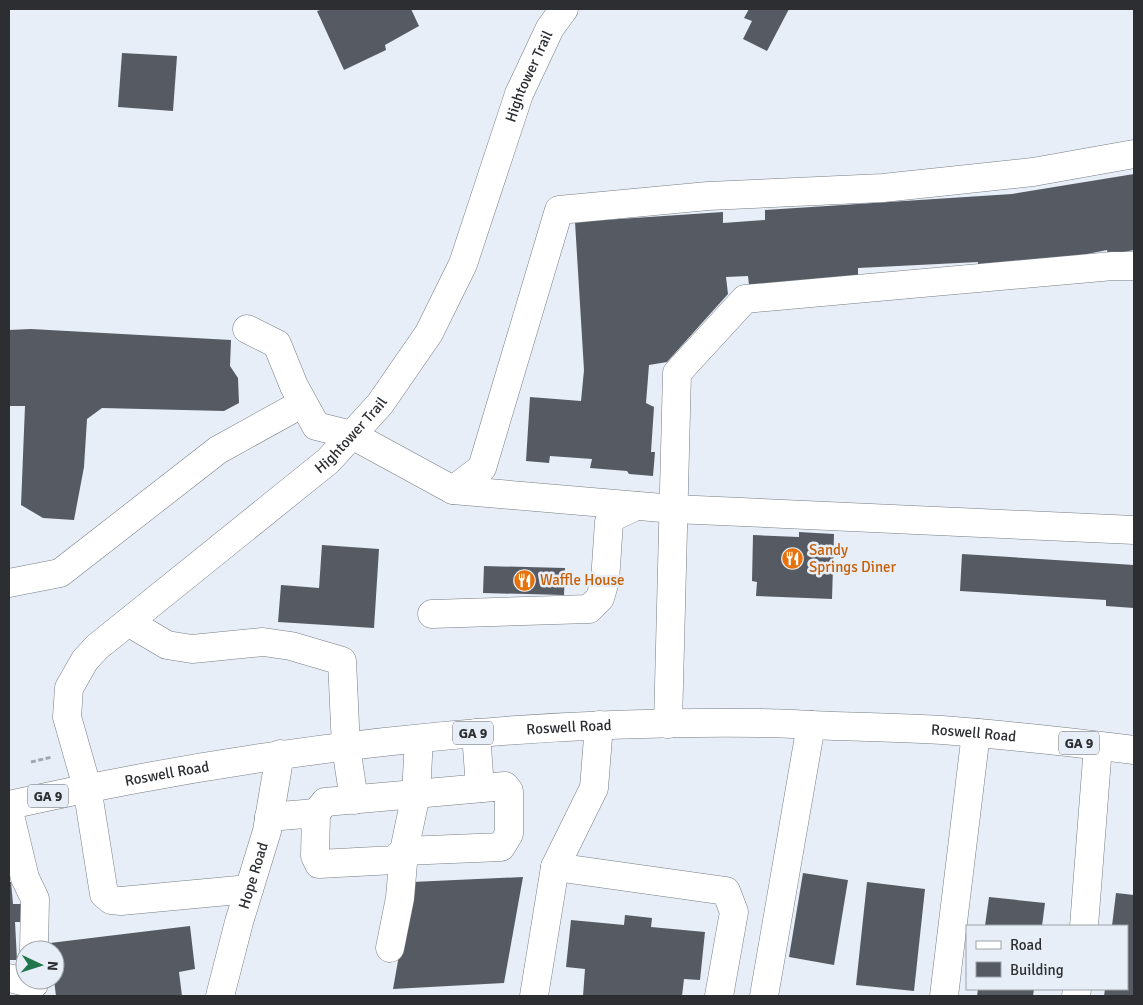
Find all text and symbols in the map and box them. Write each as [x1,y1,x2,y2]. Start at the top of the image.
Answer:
street label: Hightower Trail [501,27,557,124]
street label: Hightower Trail [311,394,391,477]
place label: Sandy Springs Diner [809,541,897,576]
restaurant icon: Sandy Springs Diner [781,547,805,571]
restaurant icon: Waffle House [512,568,536,592]
place label: Waffle House [540,571,625,589]
street label: Roswell Road [526,716,612,738]
street label: Roswell Road [931,720,1017,746]
road number: GA 9 [453,721,493,744]
road number: GA 9 [1059,731,1099,754]
street label: Roswell Road [123,757,210,790]
road number: GA 9 [28,784,68,808]
street label: Hope Road [235,840,272,911]
legend [966,925,1128,990]
text: Road [1010,936,1042,954]
north arrow [15,940,65,990]
text: N [44,960,61,971]
text: Building [1010,961,1064,979]

